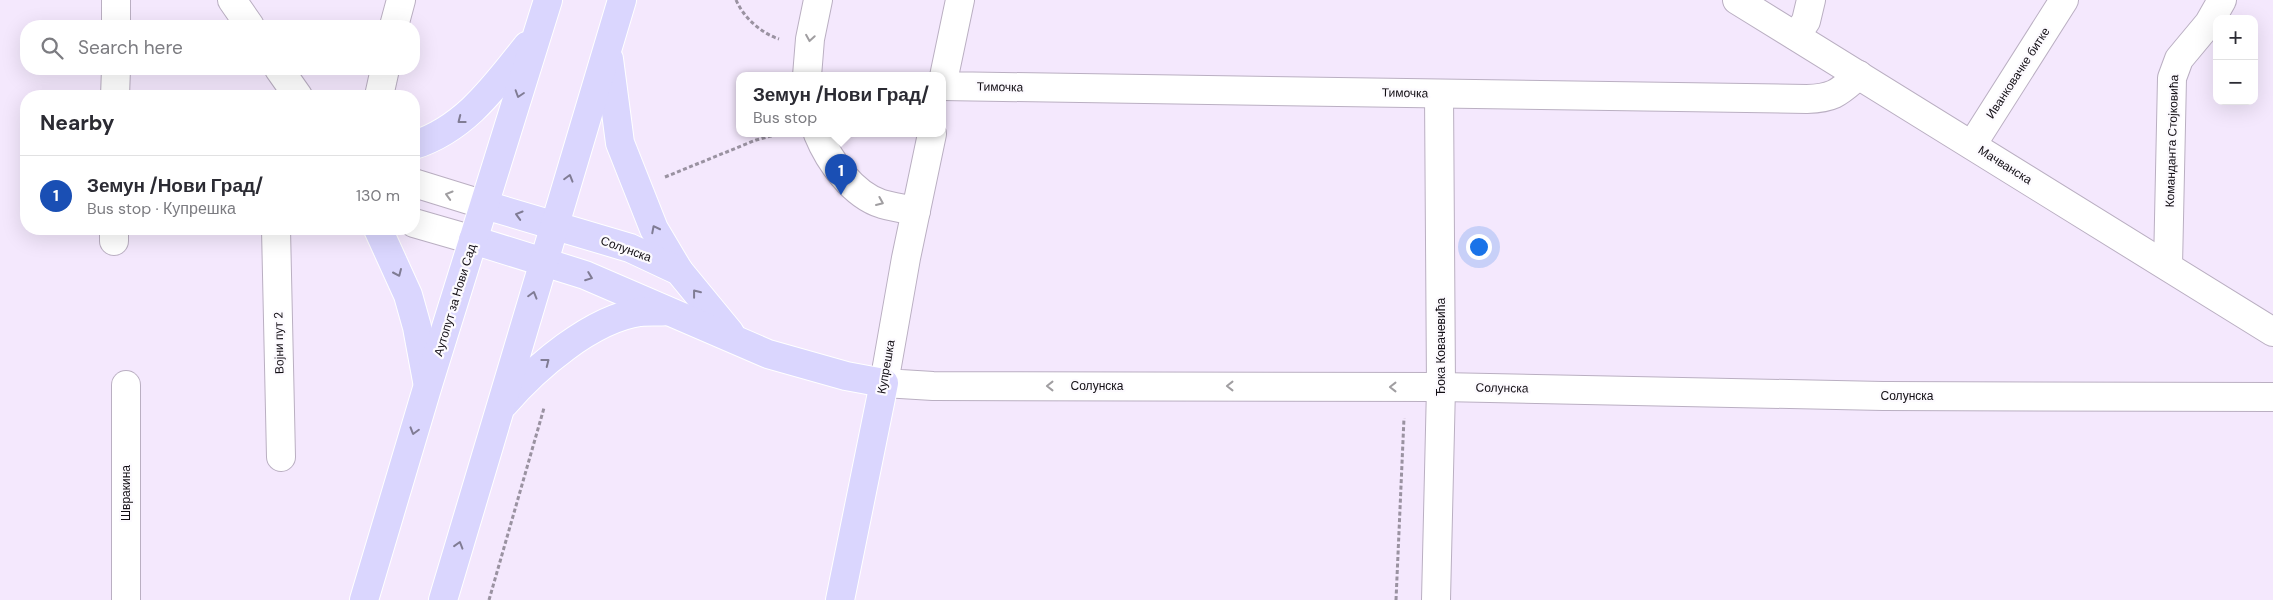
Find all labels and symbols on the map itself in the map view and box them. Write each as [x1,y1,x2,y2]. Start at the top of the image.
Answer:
street label: Иванковачке битке [1983,24,2054,122]
one-way arrow [806,34,816,42]
street label: Команданта Стојковића [2162,74,2182,208]
street label: Тимочка [977,79,1024,95]
street label: Тимочка [1382,85,1429,101]
one-way arrow [514,89,524,98]
one-way arrow [457,114,467,123]
street label: Мачванска [1975,142,2035,188]
pin: 1 [825,154,857,195]
one-way arrow [563,175,573,183]
one-way arrow [445,190,453,200]
one-way arrow [875,195,884,206]
one-way arrow [516,210,524,220]
one-way arrow [651,225,661,234]
street label: Солунска [598,232,654,266]
your location [1466,234,1492,260]
street label: Аутопут за Нови Сад [430,242,480,358]
one-way arrow [392,268,403,277]
one-way arrow [584,270,593,281]
one-way arrow [692,290,701,299]
one-way arrow [527,291,537,300]
street label: Ђока Ковачевића [1433,298,1449,396]
street label: Војни пут 2 [270,312,288,374]
street label: Купрешка [873,338,899,395]
one-way arrow [540,359,550,368]
street label: Солунска [1071,378,1124,394]
street label: Солунска [1475,380,1529,396]
one-way arrow [1046,381,1054,391]
one-way arrow [1226,381,1234,391]
one-way arrow [1388,382,1396,392]
street label: Солунска [1881,388,1934,404]
one-way arrow [410,427,420,435]
street label: Швракина [118,465,134,521]
one-way arrow [454,542,464,550]

